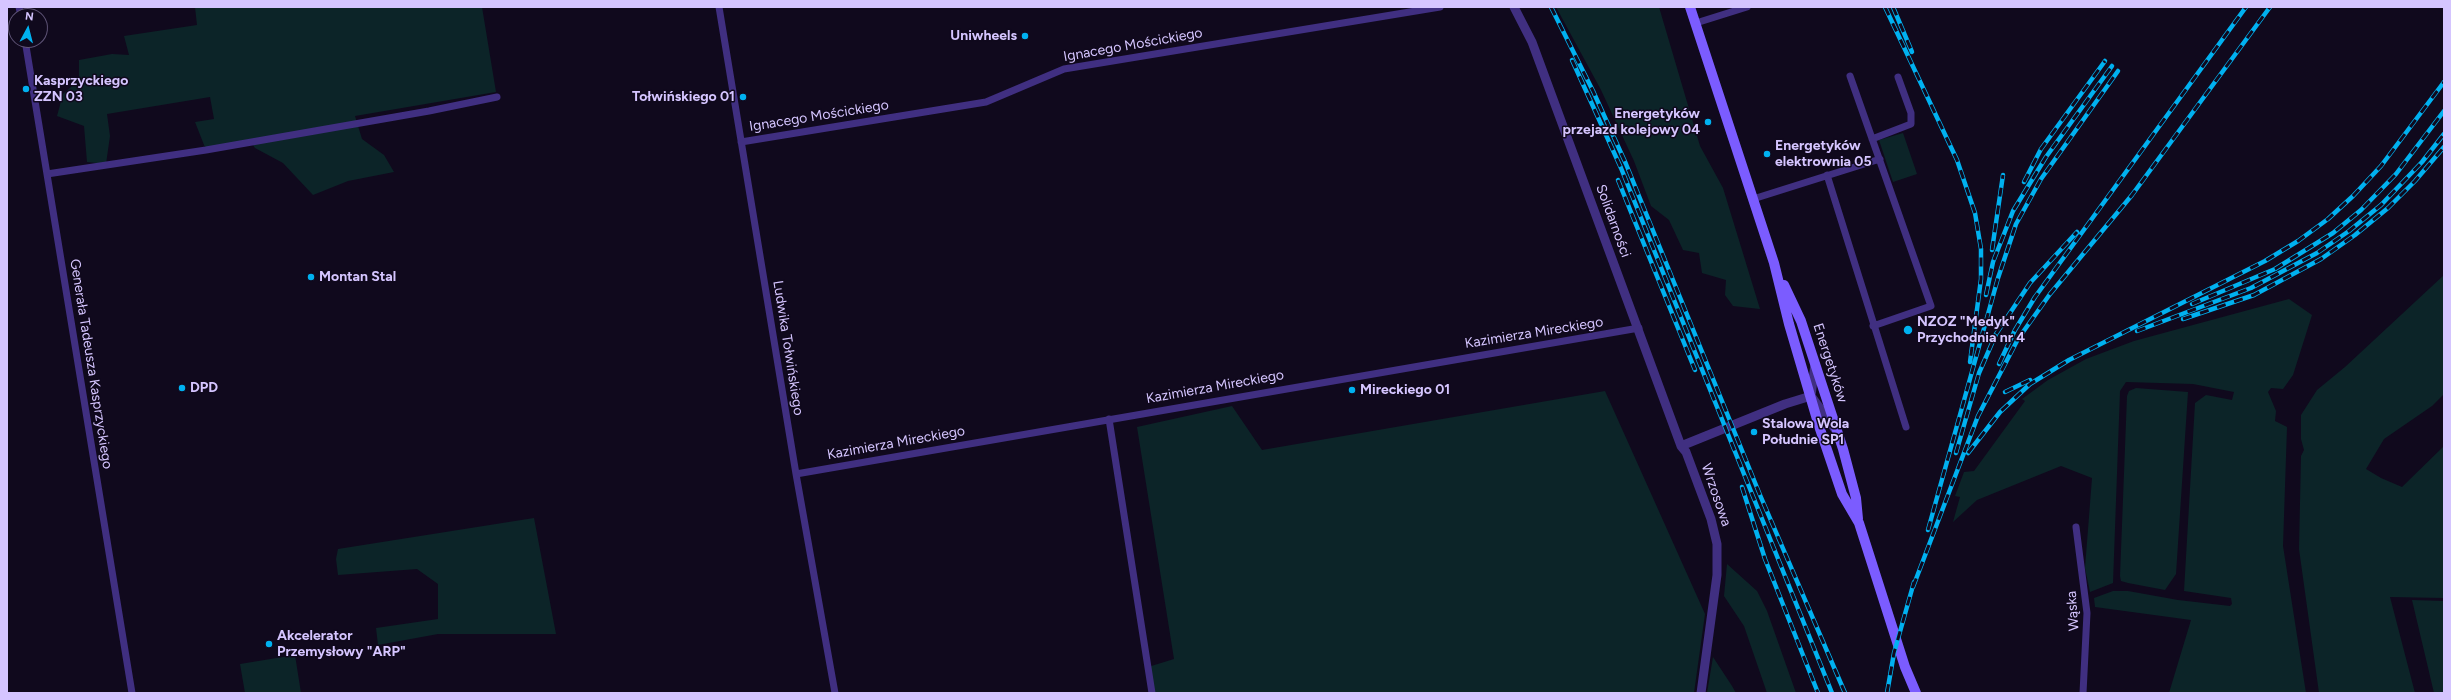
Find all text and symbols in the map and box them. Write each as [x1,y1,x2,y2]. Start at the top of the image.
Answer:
north arrow [8,8,48,48]
text: N [24,10,34,24]
street label: Ignacego Mościckiego [1062,24,1204,66]
place label: Uniwheels [950,28,1017,44]
marker: Uniwheels [1020,31,1030,41]
place label: Kasprzyckiego ZZN 03 [34,73,128,106]
marker: Kasprzyckiego ZZN 03 [21,84,31,94]
place label: Tołwińskiego 01 [632,89,735,105]
marker: Tołwińskiego 01 [738,92,748,102]
street label: Ignacego Mościckiego [748,97,890,135]
place label: Energetyków przejazd kolejowy 04 [1563,106,1700,138]
marker: Energetyków przejazd kolejowy 04 [1703,117,1713,127]
place label: Energetyków elektrownia 05 [1775,138,1872,170]
marker: Energetyków elektrownia 05 [1762,149,1772,159]
street label: Solidarności [1592,182,1634,260]
street label: Generała Tadeusza Kasprzyckiego [66,258,116,470]
place label: Montan Stal [319,269,396,285]
marker: Montan Stal [306,272,316,282]
street label: Ludwika Tołwińskiego [769,279,807,417]
street label: Kazimierza Mireckiego [1464,314,1604,352]
place label: NZOZ "Medyk" Przychodnia nr 4 [1917,314,2025,346]
street label: Energetyków [1809,321,1851,405]
marker: NZOZ "Medyk" Przychodnia nr 4 [1902,324,1914,336]
street label: Kazimierza Mireckiego [1145,367,1285,407]
place label: DPD [190,380,218,396]
place label: Mireckiego 01 [1360,382,1450,398]
marker: DPD [177,383,187,393]
marker: Mireckiego 01 [1347,385,1357,395]
place label: Stalowa Wola Południe SP1 [1762,416,1849,448]
street label: Kazimierza Mireckiego [826,423,966,463]
marker: Stalowa Wola Południe SP1 [1749,427,1759,437]
street label: Wrzosowa [1697,461,1735,529]
street label: Wąska [2063,590,2083,632]
place label: Akcelerator Przemysłowy "ARP" [277,628,406,660]
marker: Akcelerator Przemysłowy "ARP" [264,639,274,649]

